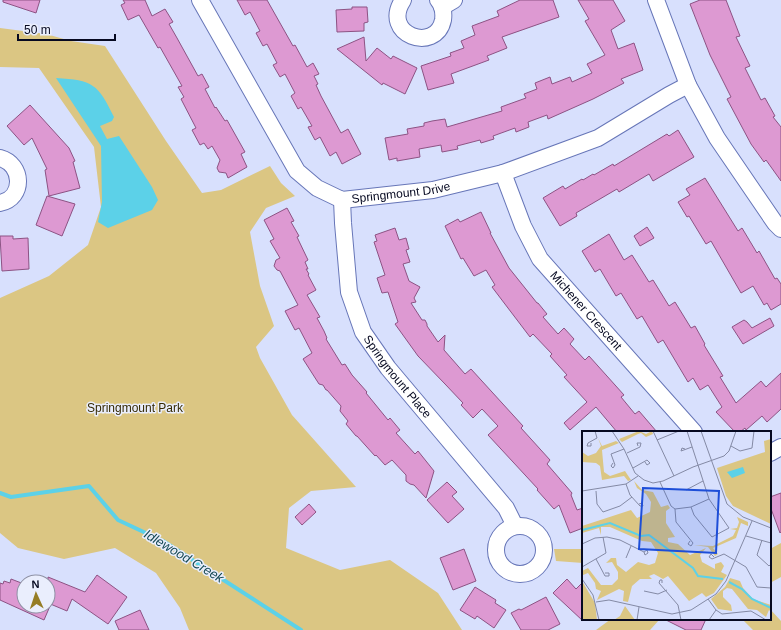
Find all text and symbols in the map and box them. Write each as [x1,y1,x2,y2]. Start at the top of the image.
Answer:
scale bar [18,16,115,42]
text: 50 m [24,23,51,37]
street label: Springmount Drive [351,179,452,206]
street label: Michener Crescent [547,268,625,354]
street label: Springmount Place [360,333,434,421]
park label: Springmount Park [87,401,184,415]
inset map [582,431,771,620]
water label: Idlewood Creek [141,526,228,586]
north arrow [16,574,56,614]
text: N [31,578,40,590]

